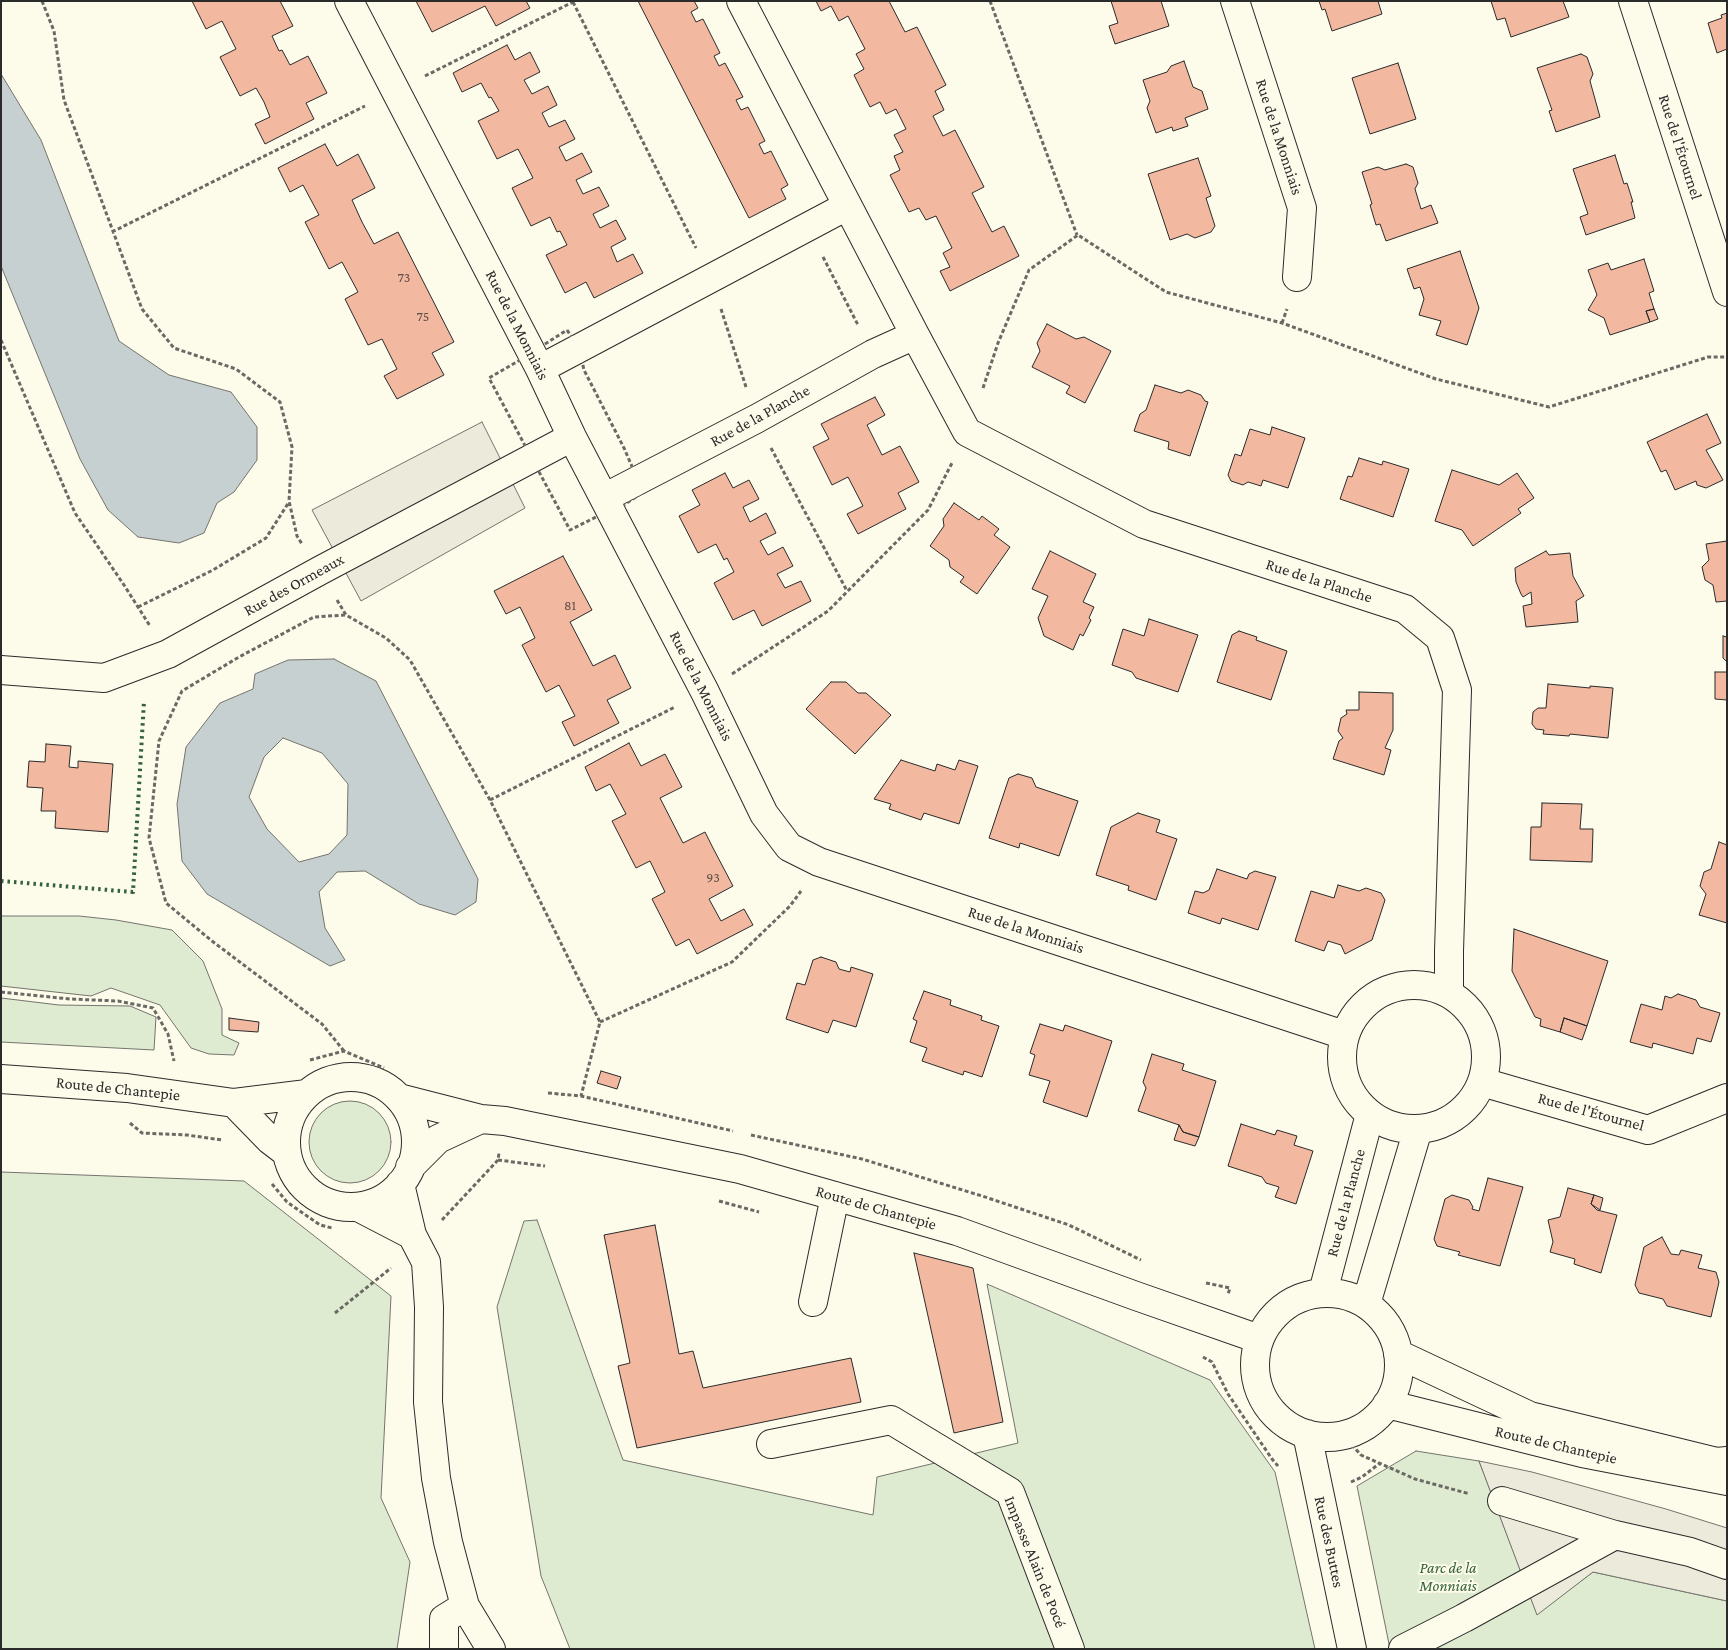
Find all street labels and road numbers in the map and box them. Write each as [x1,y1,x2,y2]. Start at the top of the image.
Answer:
street label: Rue de la Monniais [1251,77,1307,197]
street label: Rue de l'Étournel [1654,92,1706,202]
street label: Rue de la Monniais [481,267,553,383]
street label: Rue de la Planche [707,381,813,451]
street label: Rue des Ormeaux [241,550,347,620]
street label: Rue de la Planche [1263,555,1375,607]
street label: Rue de la Monniais [665,628,737,744]
street label: Rue de la Monniais [966,902,1086,958]
street label: Route de Chantepie [55,1073,181,1105]
street label: Rue de l'Étournel [1536,1089,1646,1135]
street label: Rue de la Planche [1322,1147,1370,1259]
street label: Route de Chantepie [813,1182,939,1234]
street label: Route de Chantepie [1493,1422,1619,1468]
street label: Impasse Alain de Pocé [1000,1493,1070,1631]
street label: Rue des Buttes [1310,1495,1348,1589]

